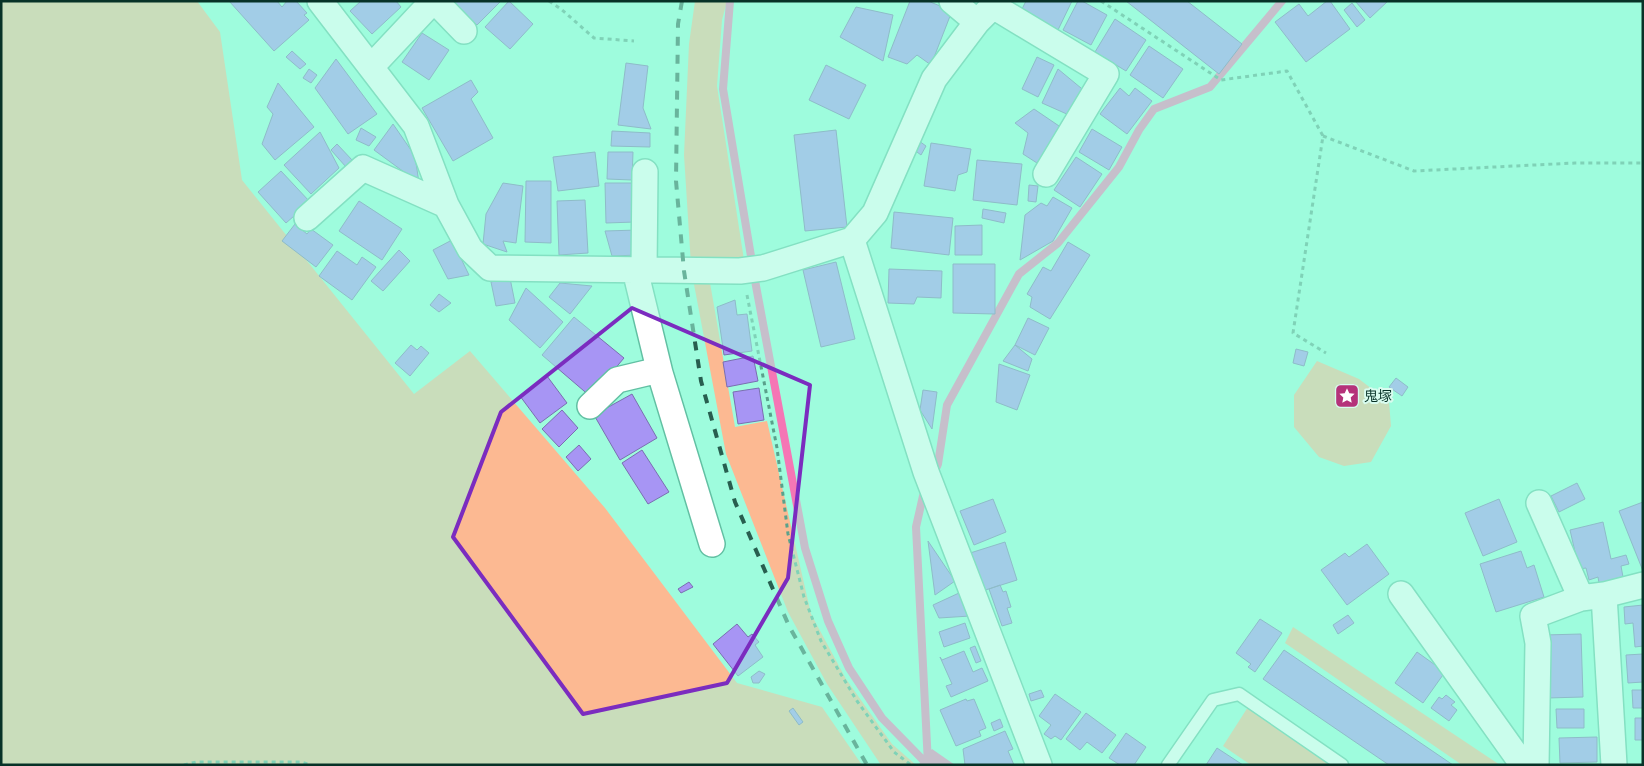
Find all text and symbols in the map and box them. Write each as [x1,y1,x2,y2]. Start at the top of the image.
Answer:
place icon: 鬼塚 [1334,383,1360,409]
place label: 鬼塚 [1364,388,1392,405]

